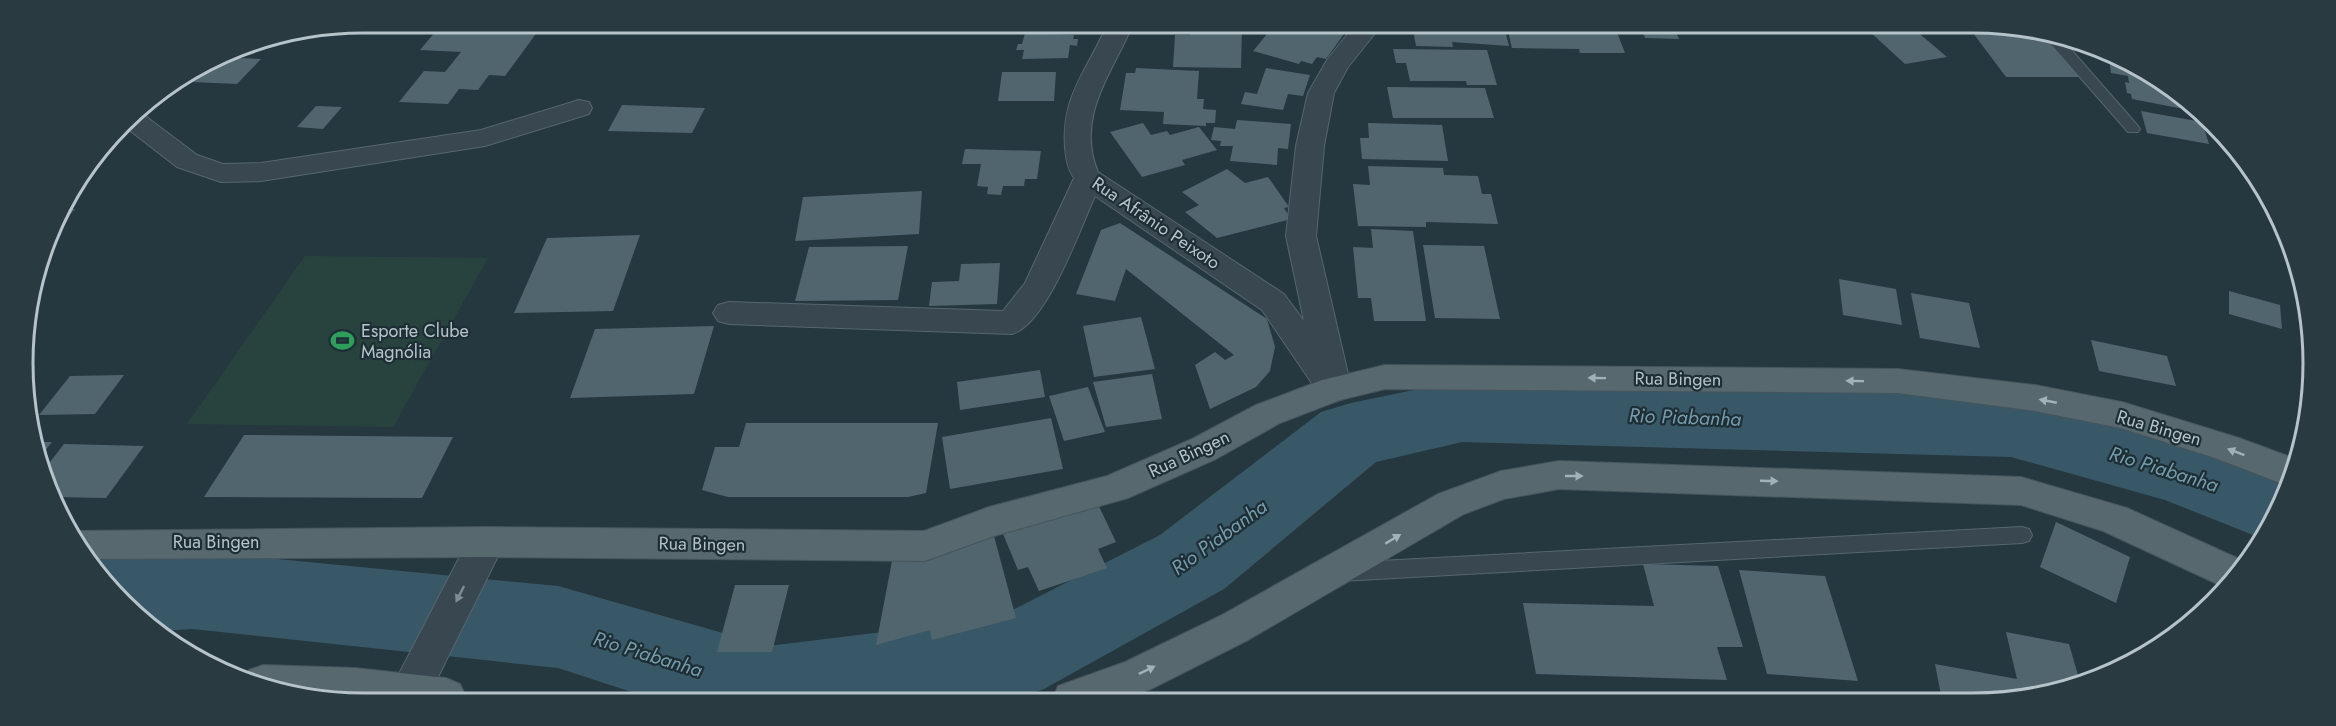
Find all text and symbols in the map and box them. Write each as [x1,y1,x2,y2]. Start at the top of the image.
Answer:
street label: Rua Afrânio Peixoto [1087,170,1225,276]
place label: Esporte Clube Magnólia [361,318,469,365]
sports icon: Esporte Clube Magnólia [330,328,356,354]
street label: Rua Bingen [1634,365,1722,393]
one-way arrow [1587,373,1606,383]
one-way arrow [1845,376,1864,386]
one-way arrow [2038,396,2057,405]
water label: Rio Piabanha [1628,401,1742,434]
street label: Rua Bingen [2114,404,2204,452]
street label: Rua Bingen [1144,424,1234,484]
water label: Rio Piabanha [2106,439,2222,500]
one-way arrow [2227,446,2245,456]
one-way arrow [1565,471,1584,480]
one-way arrow [1760,476,1779,486]
water label: Rio Piabanha [1165,493,1273,582]
street label: Rua Bingen [173,529,259,555]
street label: Rua Bingen [658,530,746,558]
one-way arrow [1385,533,1401,544]
one-way arrow [455,585,465,603]
water label: Rio Piabanha [590,624,706,685]
one-way arrow [1139,666,1156,675]

